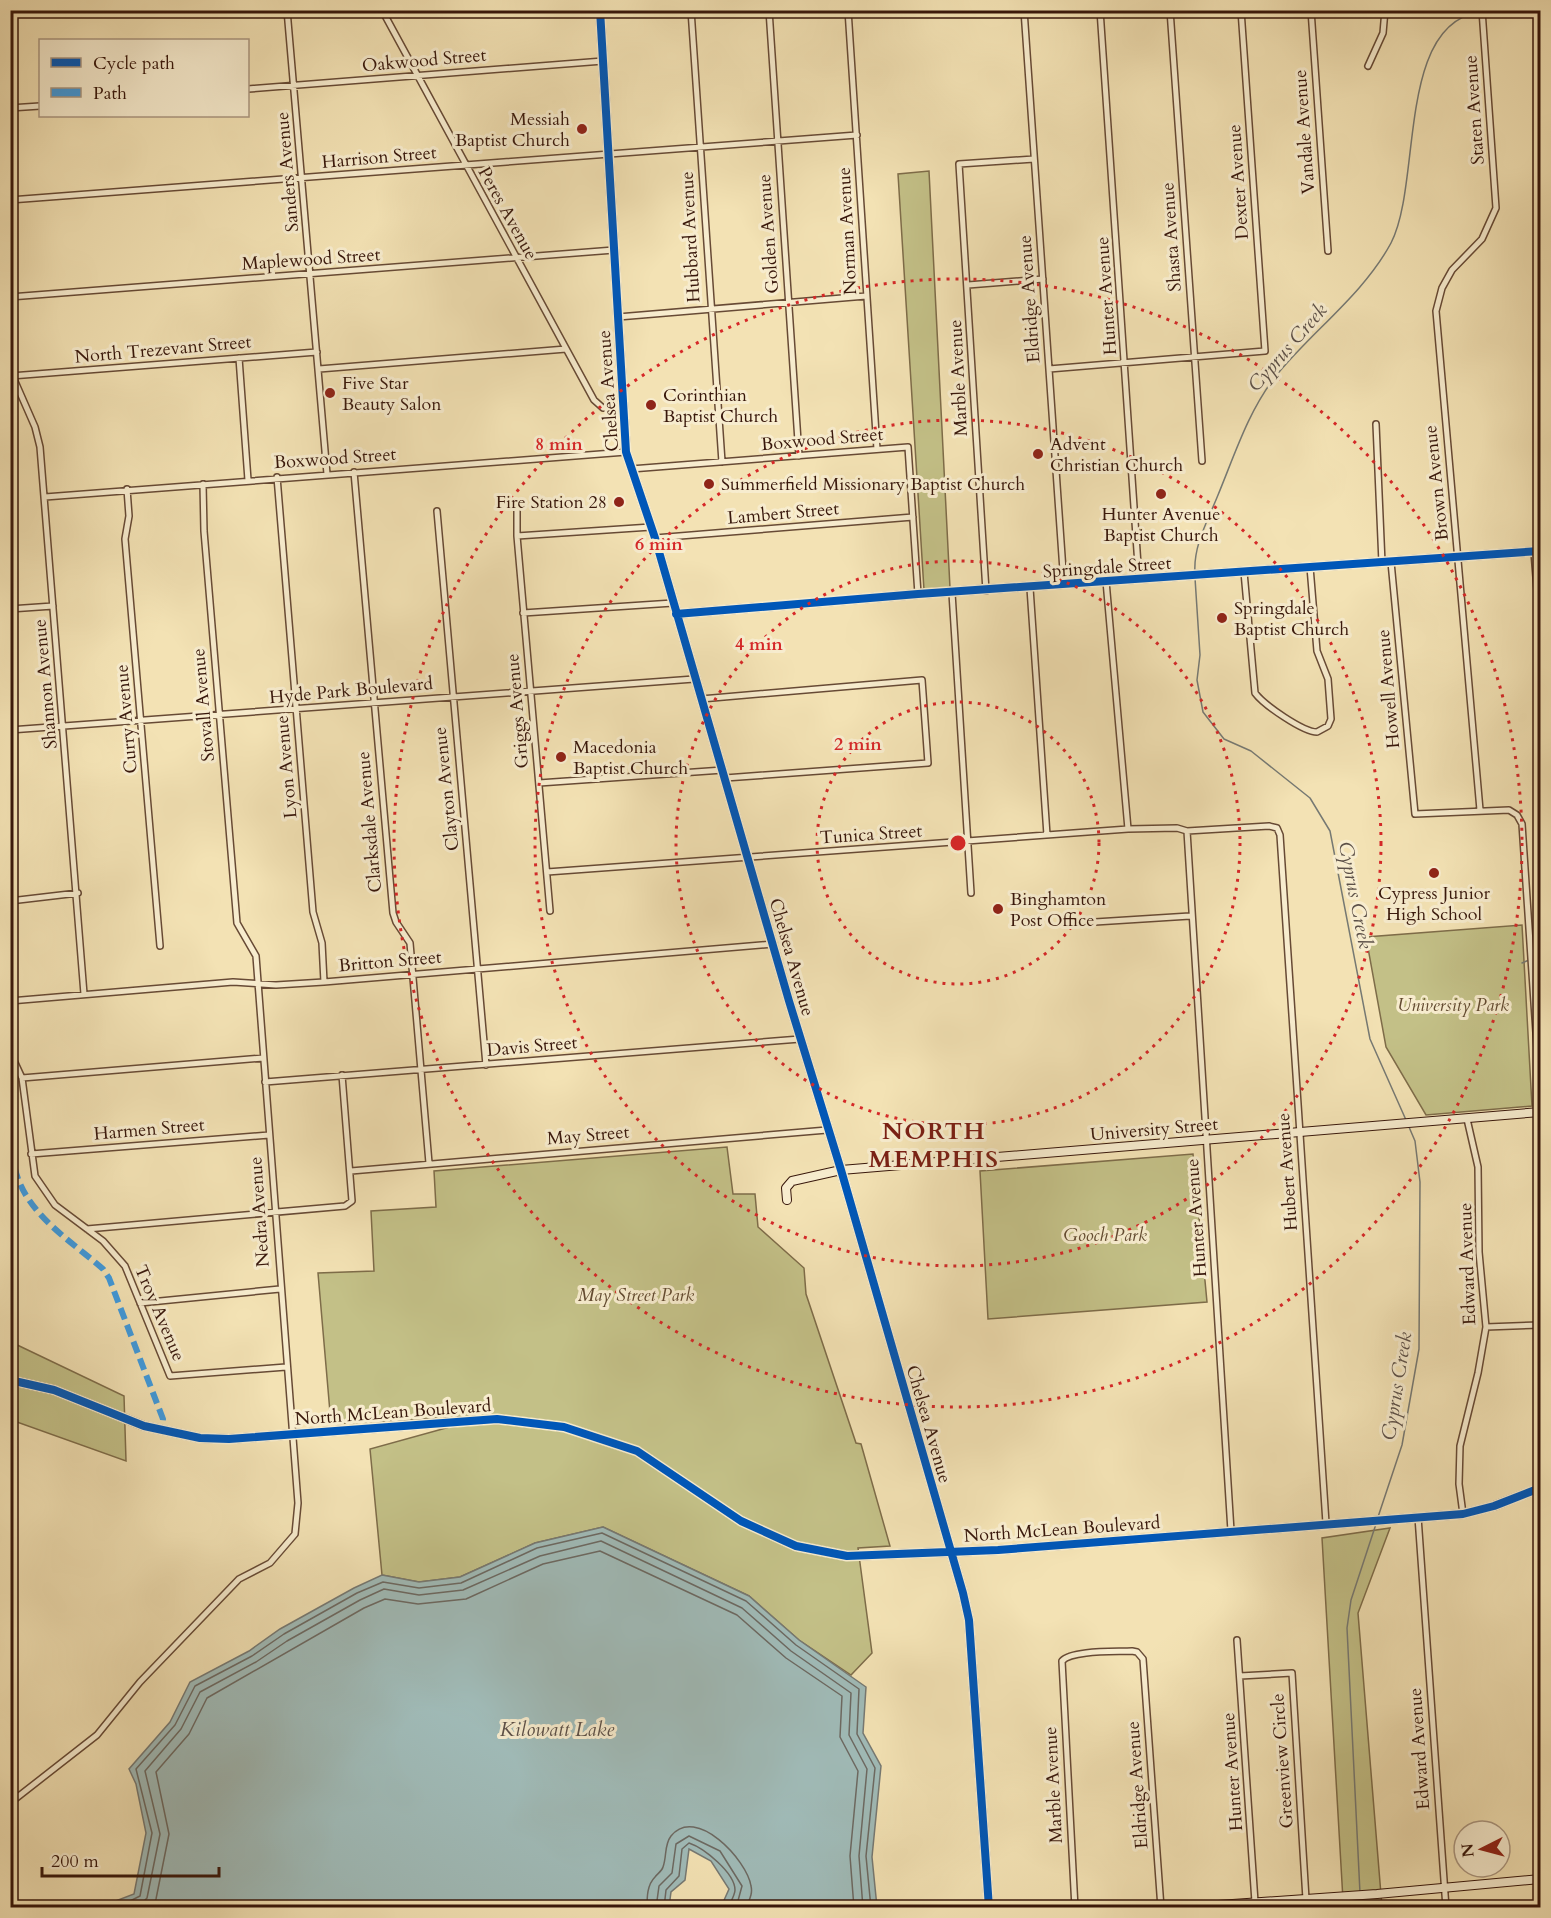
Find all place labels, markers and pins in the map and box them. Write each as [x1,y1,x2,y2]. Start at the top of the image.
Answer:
place label: Messiah Baptist Church [455,107,570,153]
marker: Messiah Baptist Church [575,122,589,136]
place label: Five Star Beauty Salon [342,371,442,417]
place label: Corinthian Baptist Church [663,383,778,429]
marker: Five Star Beauty Salon [323,386,337,400]
marker: Corinthian Baptist Church [644,398,658,412]
place label: Advent Christian Church [1050,432,1183,478]
marker: Advent Christian Church [1031,447,1045,461]
place label: Summerfield Missionary Baptist Church [721,472,1025,497]
marker: Summerfield Missionary Baptist Church [702,477,716,491]
marker: Hunter Avenue Baptist Church [1154,487,1168,501]
place label: Fire Station 28 [496,490,607,515]
marker: Fire Station 28 [612,495,626,509]
place label: Hunter Avenue Baptist Church [1102,502,1220,548]
place label: Springdale Baptist Church [1234,596,1349,642]
marker: Springdale Baptist Church [1215,611,1229,625]
place label: Macedonia Baptist Church [573,735,688,781]
marker: Macedonia Baptist Church [554,750,568,764]
centre of rings [948,833,968,853]
marker: Cypress Junior High School [1427,866,1441,880]
place label: Cypress Junior High School [1378,881,1490,927]
place label: Binghamton Post Office [1010,887,1107,933]
marker: Binghamton Post Office [991,902,1005,916]

